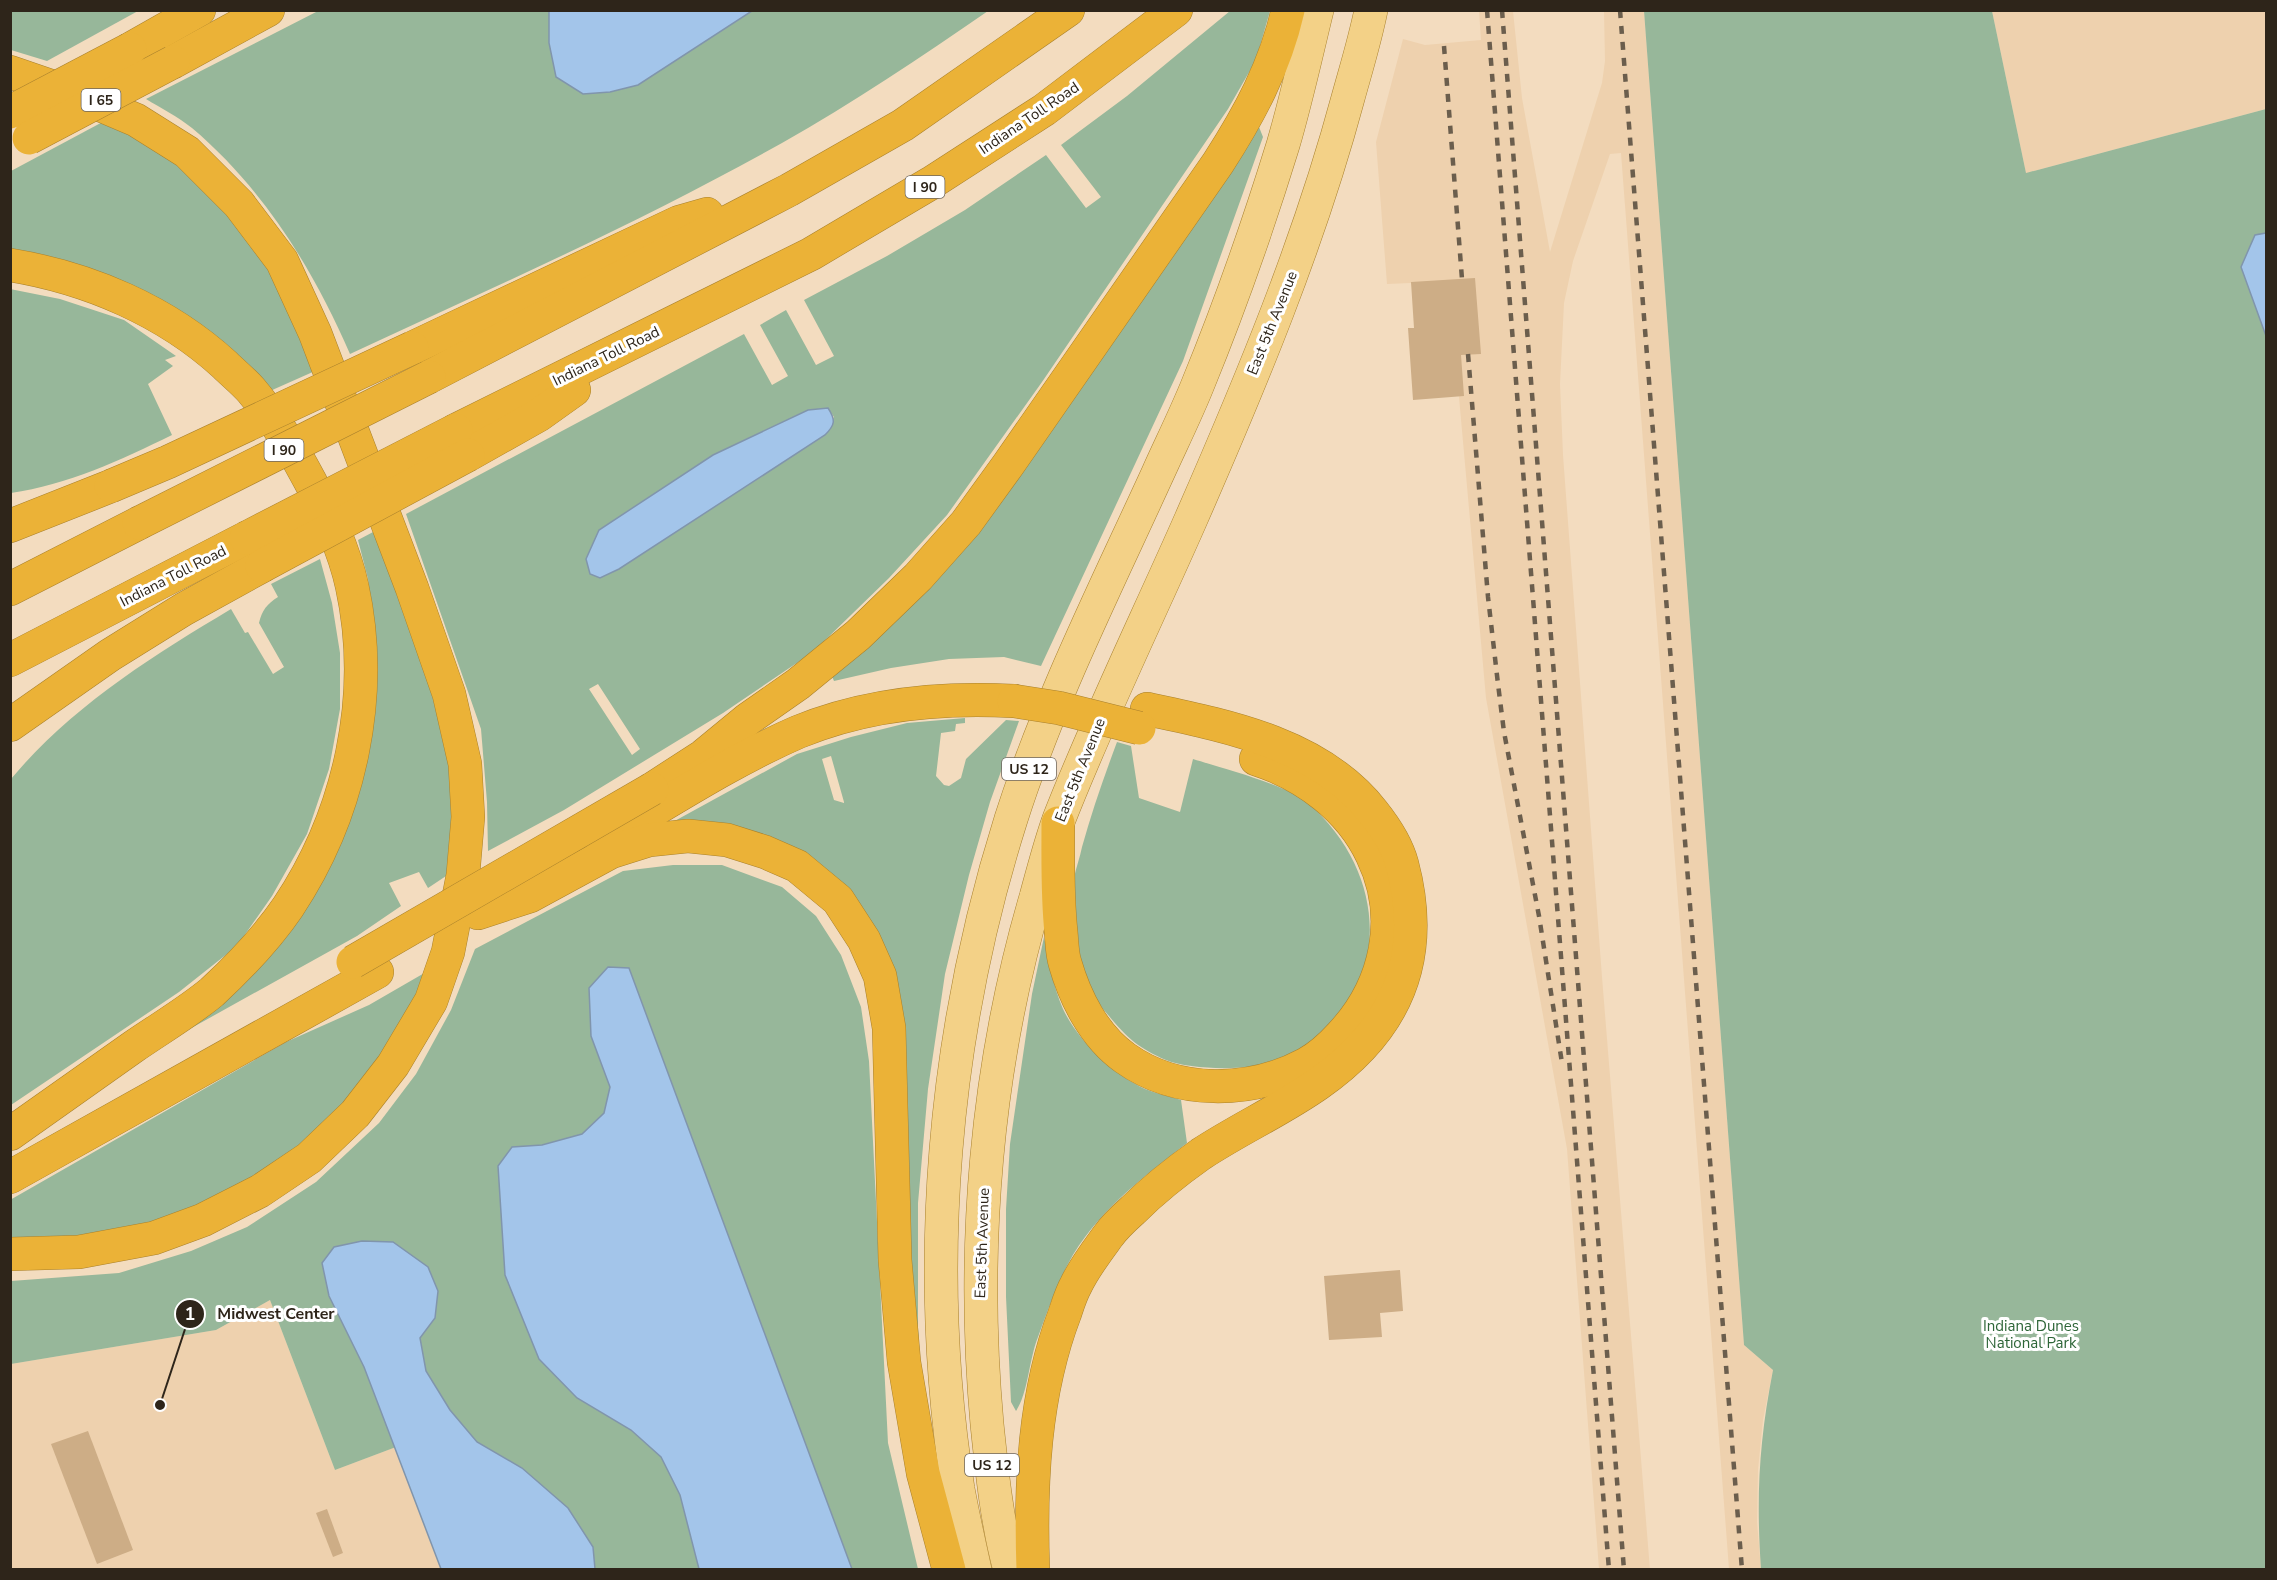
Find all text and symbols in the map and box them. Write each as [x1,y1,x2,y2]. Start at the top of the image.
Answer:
street label: Indiana Toll Road [975,77,1083,159]
road number: I 65 [82,89,120,111]
road number: I 90 [906,176,944,198]
street label: East 5th Avenue [1242,268,1302,378]
street label: Indiana Toll Road [549,321,663,391]
road number: I 90 [264,439,304,461]
street label: Indiana Toll Road [116,541,230,611]
street label: East 5th Avenue [1050,715,1110,825]
road number: US 12 [1002,758,1056,780]
street label: East 5th Avenue [970,1187,994,1299]
callout: Midwest Center [175,1297,347,1331]
text: 1 [185,1302,195,1326]
text: Midwest Center [217,1303,335,1325]
park label: Indiana Dunes National Park [1983,1316,2079,1353]
road number: US 12 [965,1454,1019,1476]

